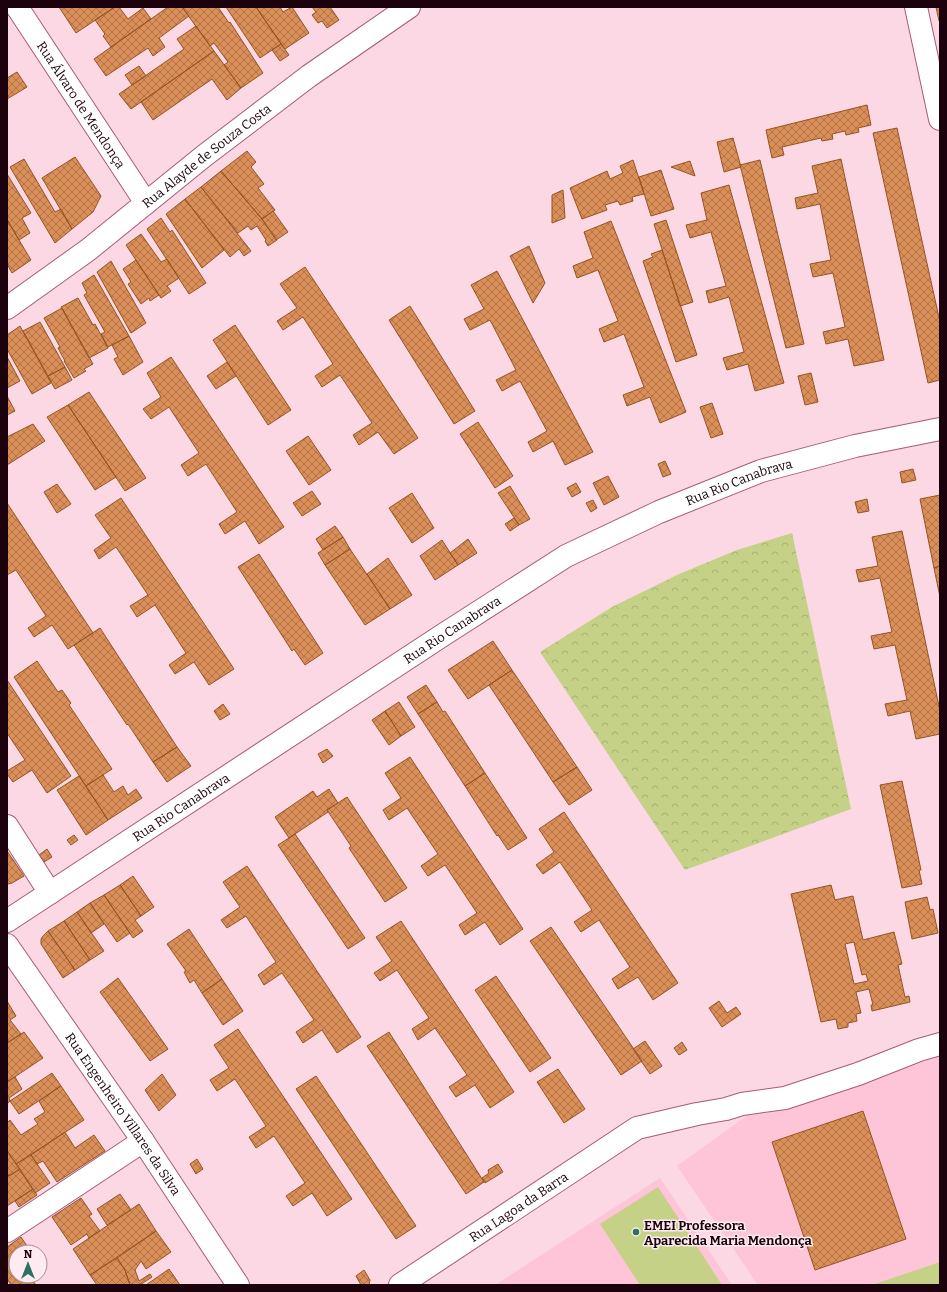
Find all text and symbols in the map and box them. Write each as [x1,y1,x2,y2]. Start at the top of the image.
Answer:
street label: Rua Álvaro de Mendonça [34,38,129,171]
street label: Rua Alayde de Souza Costa [139,100,274,211]
street label: Rua Rio Canabrava [683,456,794,508]
street label: Rua Rio Canabrava [401,593,503,666]
street label: Rua Rio Canabrava [130,770,232,844]
street label: Rua Engenheiro Villares da Silva [63,1030,184,1198]
street label: Rua Lagoa da Barra [466,1169,571,1245]
place label: EMEI Professora Aparecida Maria Mendonça [644,1218,813,1248]
marker: EMEI Professora Aparecida Maria Mendonça [631,1227,641,1237]
north arrow [8,1244,48,1284]
text: N [24,1248,33,1261]

